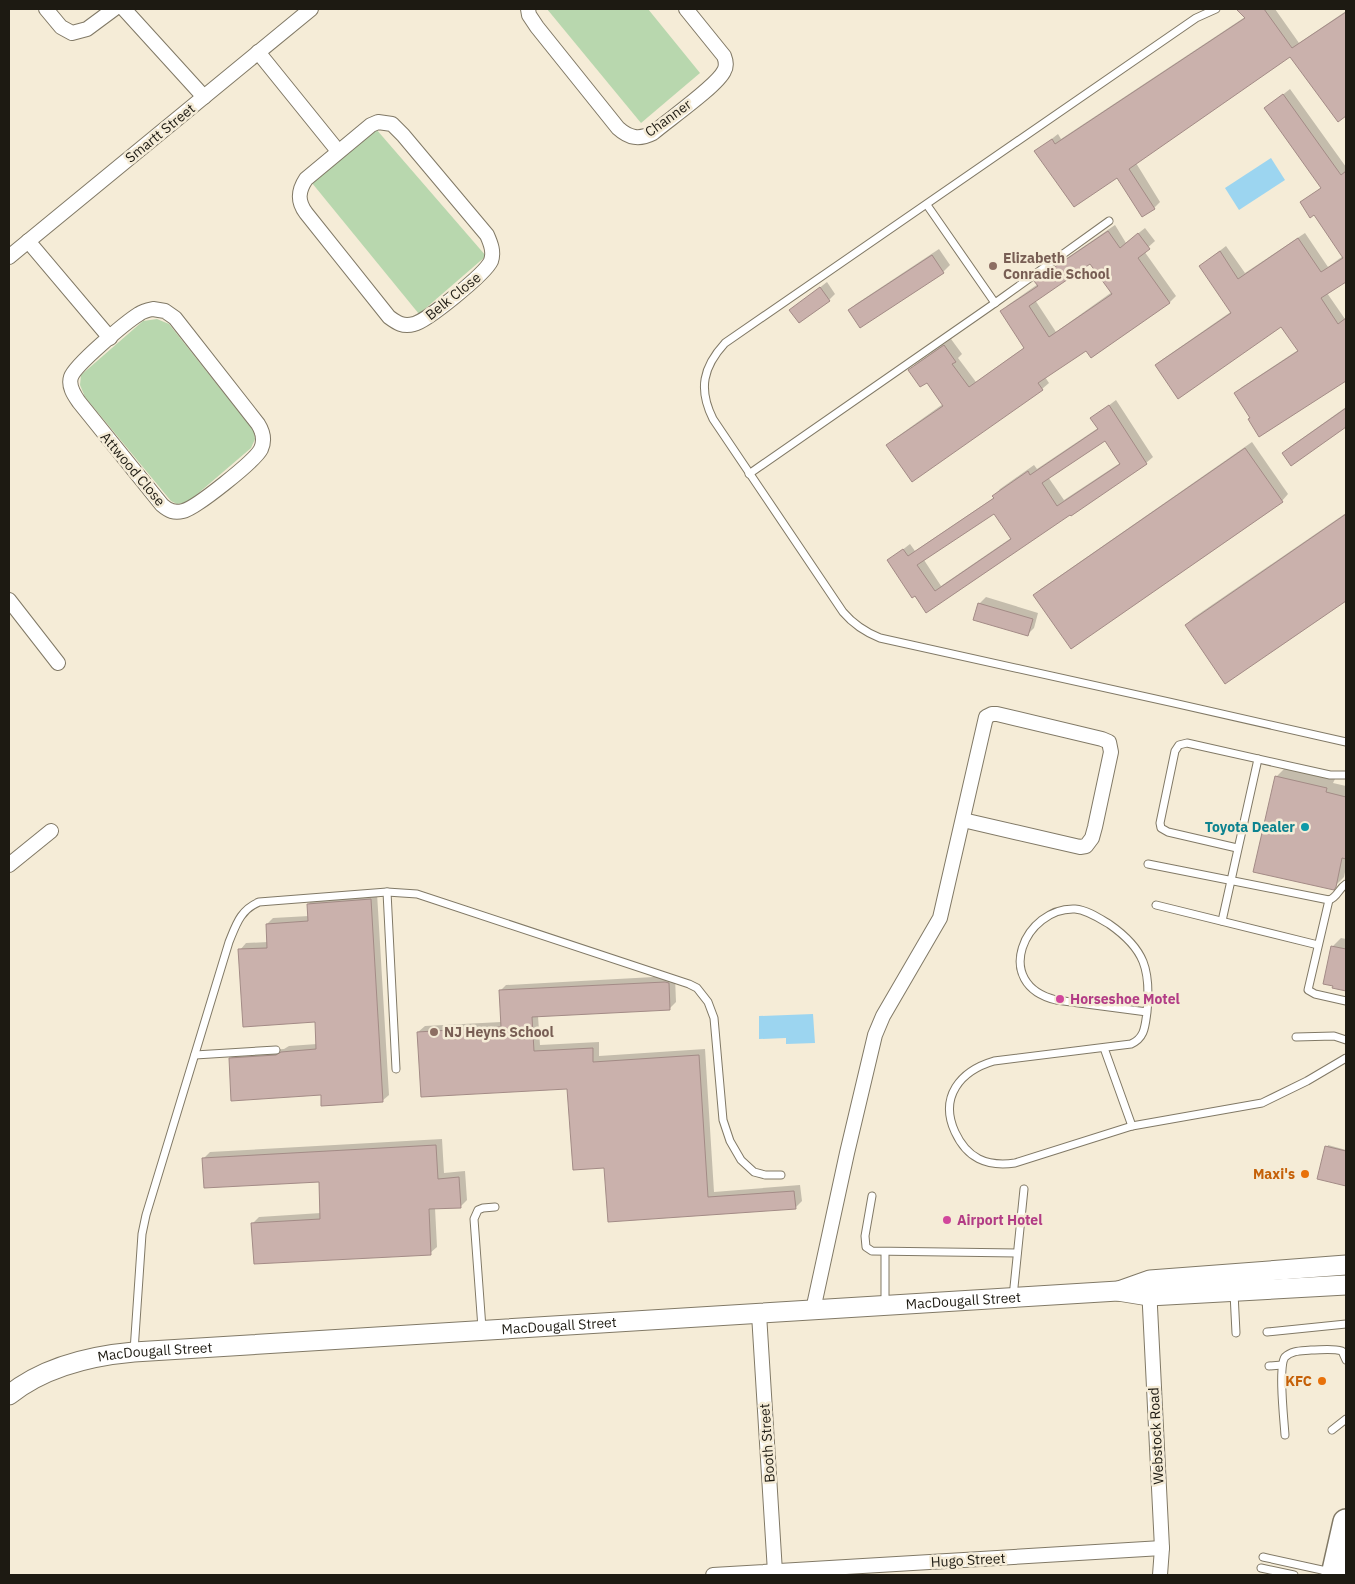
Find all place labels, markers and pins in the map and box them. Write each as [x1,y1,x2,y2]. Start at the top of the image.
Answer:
place label: Elizabeth Conradie School [1003,249,1110,283]
marker: Elizabeth Conradie School [987,260,999,272]
place label: Toyota Dealer [1205,818,1295,836]
marker: Toyota Dealer [1299,821,1311,833]
place label: Horseshoe Motel [1070,990,1180,1008]
marker: Horseshoe Motel [1054,993,1066,1005]
place label: NJ Heyns School [444,1023,554,1041]
marker: NJ Heyns School [428,1026,440,1038]
place label: Maxi's [1253,1165,1295,1183]
marker: Maxi's [1299,1168,1311,1180]
place label: Airport Hotel [957,1211,1042,1229]
marker: Airport Hotel [941,1214,953,1226]
place label: KFC [1285,1372,1312,1390]
marker: KFC [1316,1375,1328,1387]

